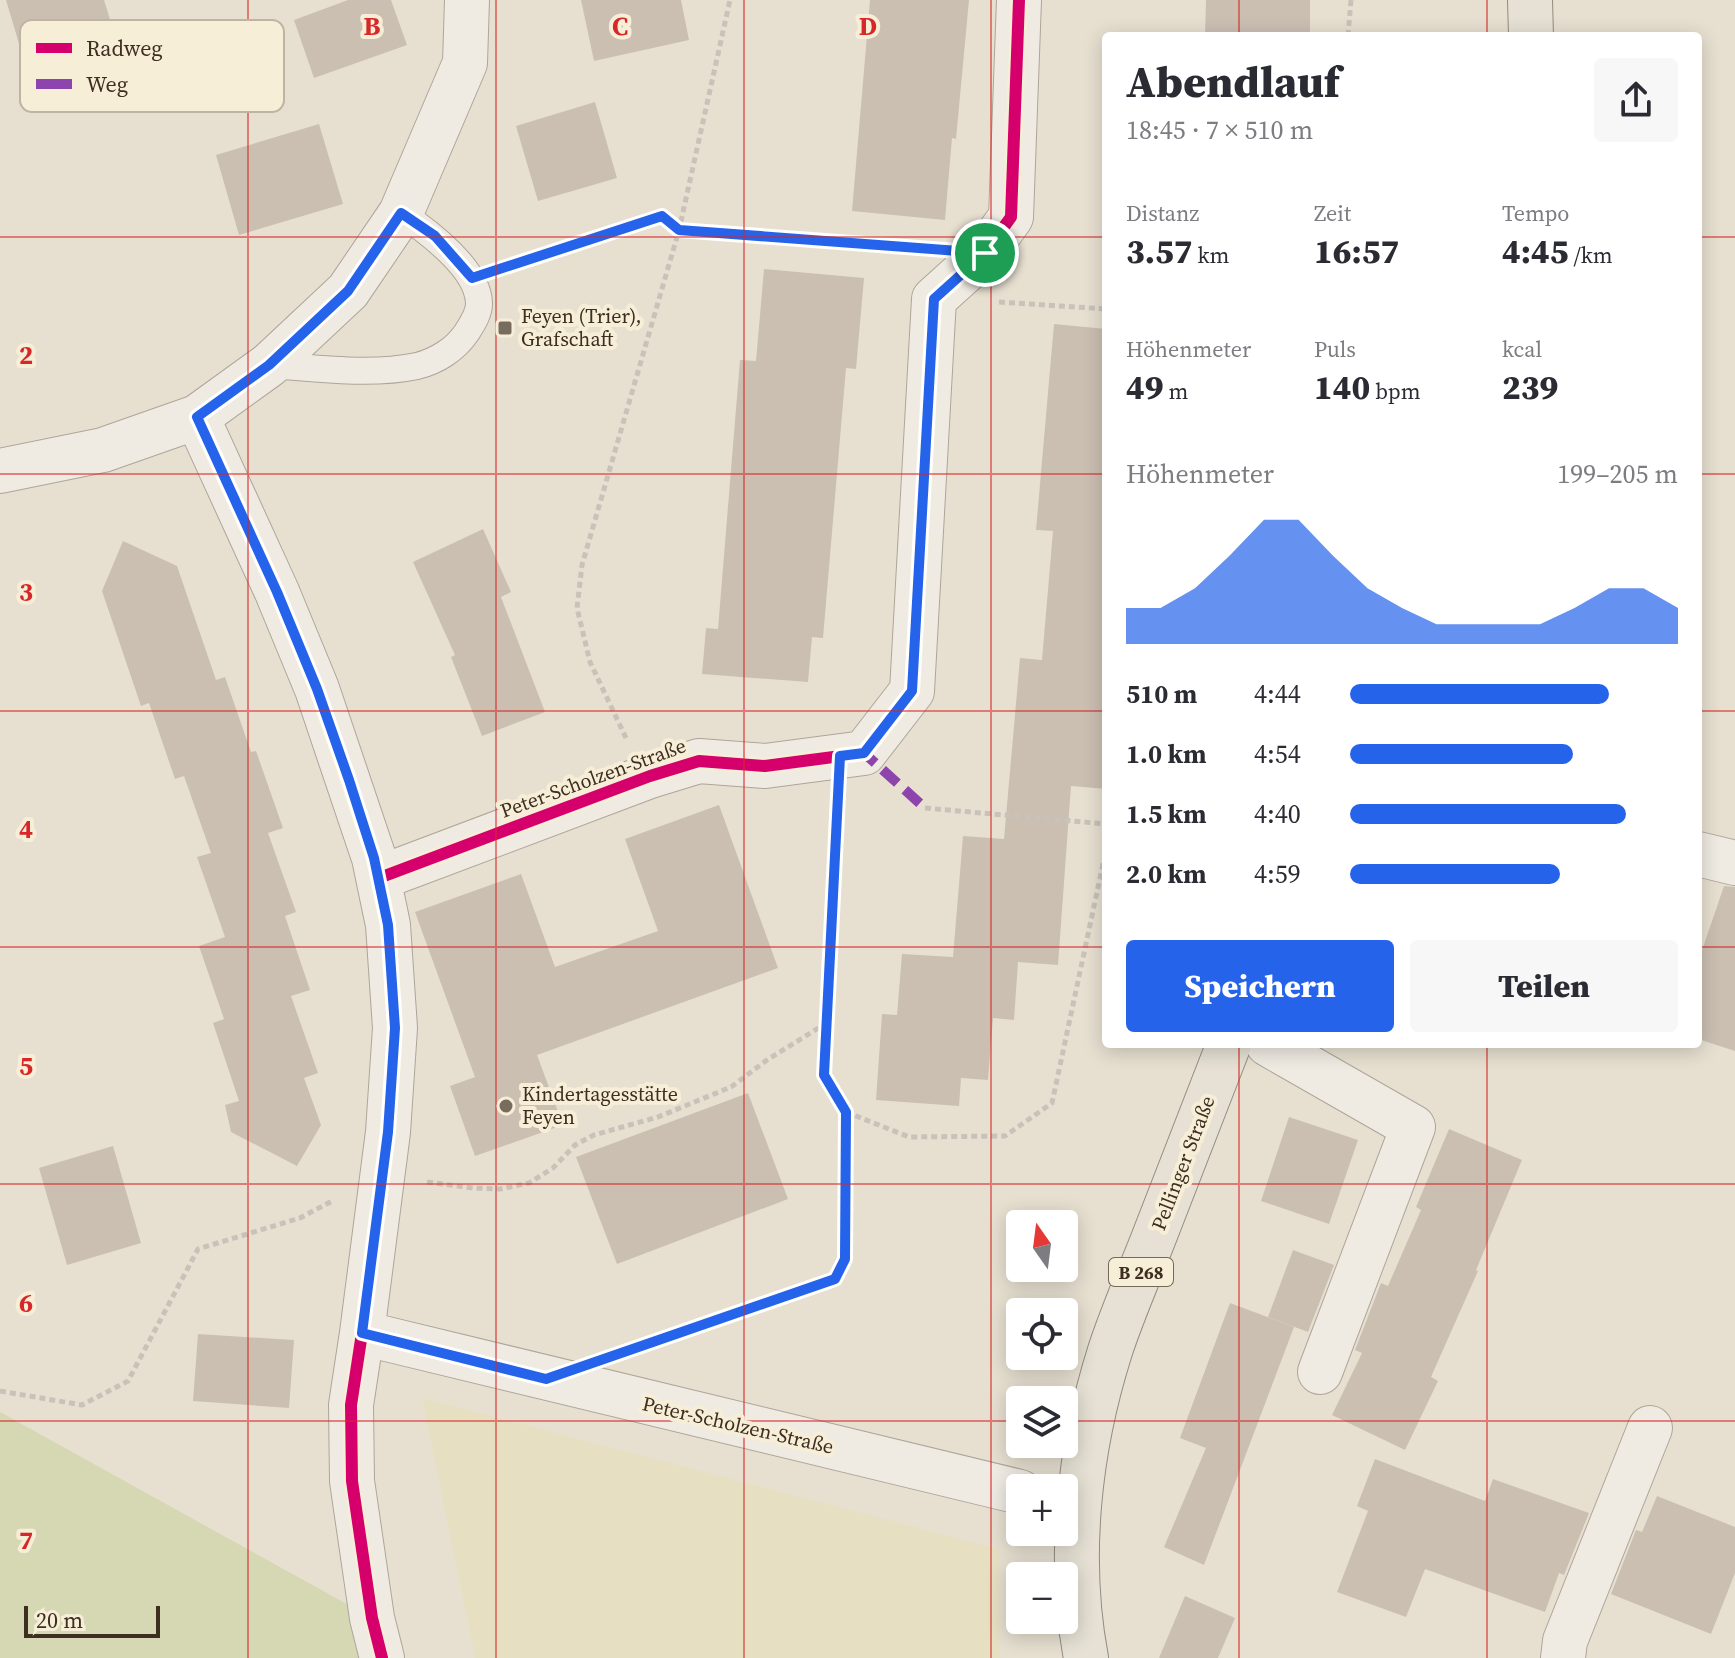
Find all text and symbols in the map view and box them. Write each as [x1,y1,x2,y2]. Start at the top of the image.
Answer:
text: B [364,8,381,44]
text: C [612,8,628,44]
text: D [859,8,877,44]
legend [20,20,284,112]
text: Radweg [86,33,163,63]
text: Abendlauf [1126,51,1340,112]
button: share [1594,58,1678,142]
text: Weg [86,69,128,99]
text: 18:45 · 7 × 510 m [1126,112,1313,148]
text: Distanz [1126,198,1199,228]
text: Zeit [1314,198,1351,228]
text: Tempo [1502,198,1569,228]
pin [951,219,1019,287]
text: 3.57 [1126,228,1192,274]
text: 16:57 [1314,228,1399,274]
text: 4:45 [1502,228,1568,274]
icon: arrive [963,231,1007,275]
text: km [1192,240,1229,270]
text: /km [1568,240,1613,270]
place label: Feyen (Trier), Grafschaft [521,302,641,353]
marker: Feyen (Trier), Grafschaft [496,319,514,337]
text: Höhenmeter [1126,334,1251,364]
text: Puls [1314,334,1356,364]
text: kcal [1502,334,1542,364]
text: 2 [19,337,33,373]
text: 49 [1126,364,1163,410]
text: 140 [1314,364,1370,410]
text: 239 [1502,364,1558,410]
text: m [1163,376,1188,406]
text: bpm [1370,376,1420,406]
text: Höhenmeter [1126,456,1274,492]
text: 199–205 m [1557,456,1678,492]
text: 3 [19,574,33,610]
text: 510 m [1126,676,1197,712]
text: 4:44 [1254,676,1301,712]
street label: Peter-Scholzen-Straße [496,731,690,825]
text: 1.0 km [1126,736,1207,772]
text: 4:54 [1254,736,1301,772]
text: 1.5 km [1126,796,1207,832]
text: 4:40 [1254,796,1301,832]
text: 4 [19,811,33,847]
text: 2.0 km [1126,856,1207,892]
text: 4:59 [1254,856,1301,892]
button: Speichern [1126,940,1394,1032]
button: Teilen [1410,940,1678,1032]
text: 5 [19,1048,33,1084]
place label: Kindertagesstätte Feyen [522,1080,678,1131]
street label: Pellinger Straße [1145,1092,1221,1234]
marker: Kindertagesstätte Feyen [497,1097,515,1115]
north arrow [1006,1210,1078,1282]
map controls [1006,1210,1078,1634]
road number: B 268 [1109,1258,1173,1286]
text: 6 [19,1285,33,1321]
button: locate [1006,1298,1078,1370]
button: layers [1006,1386,1078,1458]
street label: Peter-Scholzen-Straße [640,1389,836,1461]
button: + [1006,1474,1078,1546]
text: 7 [19,1522,33,1558]
button: − [1006,1562,1078,1634]
scale bar [24,1602,160,1638]
text: 20 m [36,1605,83,1635]

